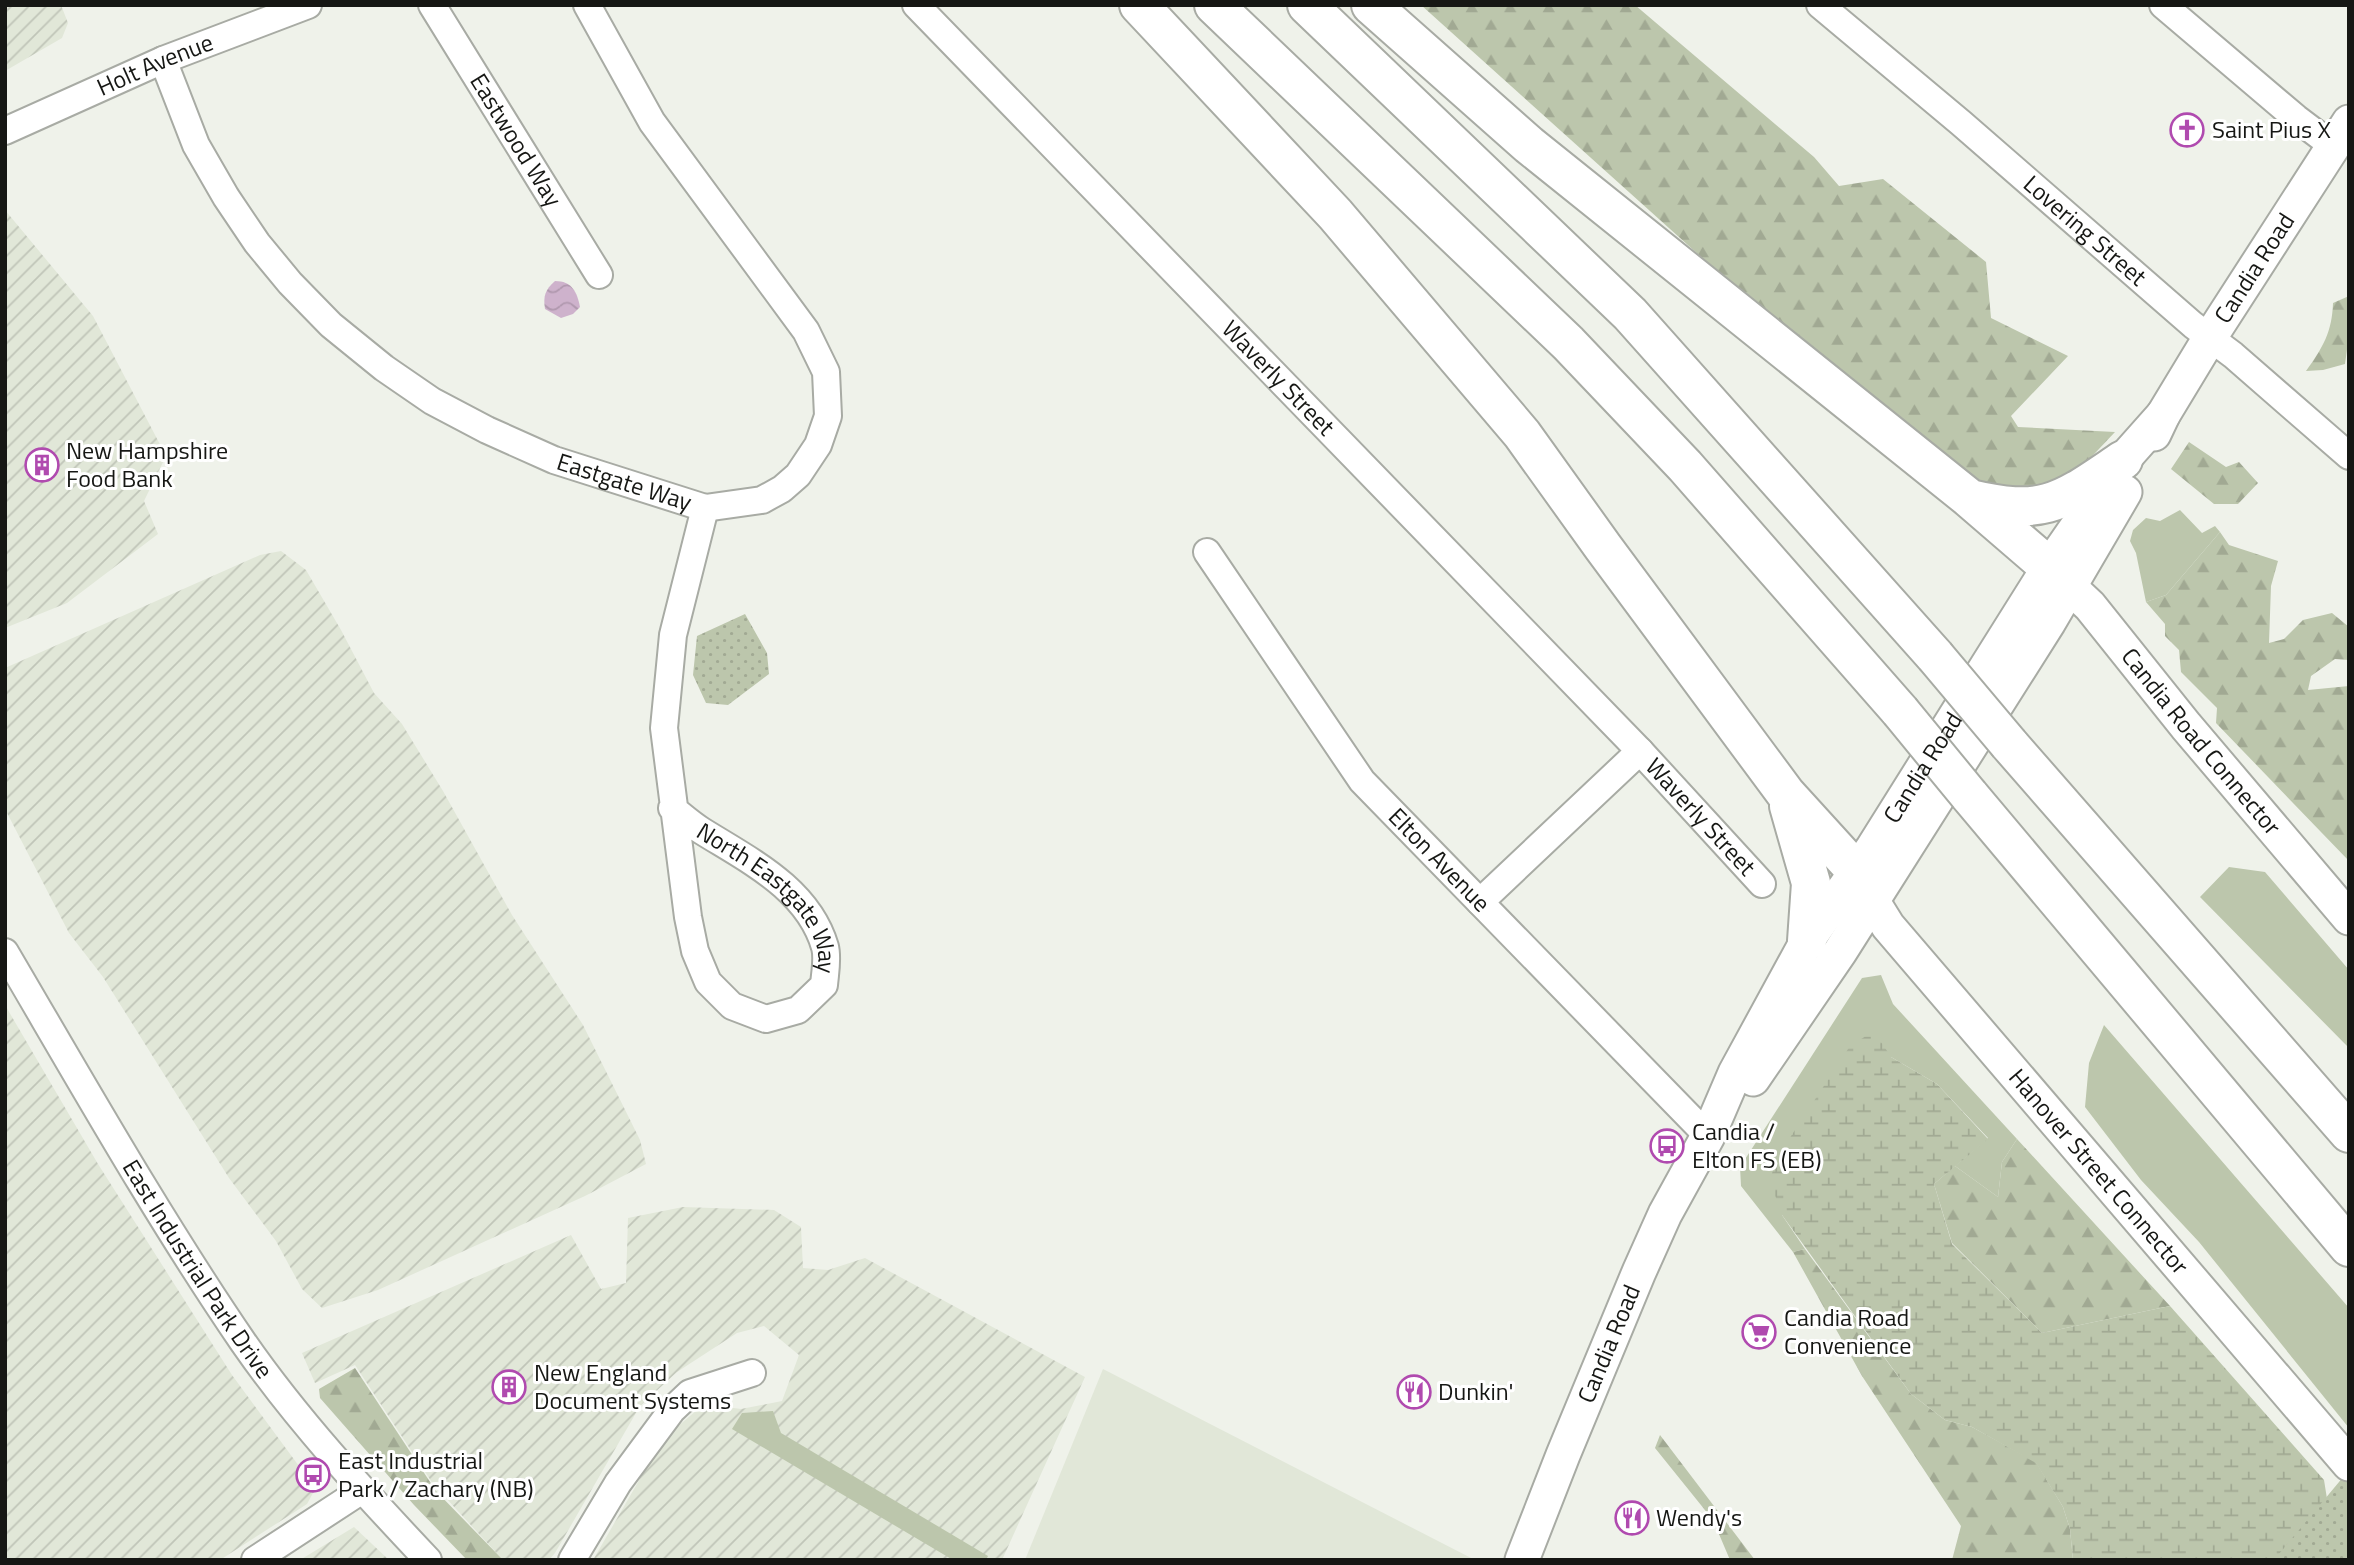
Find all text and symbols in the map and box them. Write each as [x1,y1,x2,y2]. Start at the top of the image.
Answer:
street label: Holt Avenue [91,24,218,105]
street label: Eastwood Way [462,66,572,214]
church icon: Saint Pius X [2168,111,2206,149]
place label: Saint Pius X [2212,111,2331,147]
street label: Lovering Street [2016,166,2156,294]
street label: Candia Road [2205,205,2303,330]
street label: Waverly Street [1214,311,1344,444]
place label: New Hampshire Food Bank [66,432,228,496]
street label: Eastgate Way [553,443,697,520]
building icon: New Hampshire Food Bank [23,446,61,484]
street label: Candia Road Connector [2113,640,2290,843]
street label: Candia Road [1874,705,1971,830]
street label: Waverly Street [1638,749,1765,884]
street label: Elton Avenue [1380,799,1499,920]
street label: North Eastgate Way [690,813,845,975]
street label: Hanover Street Connector [2001,1060,2198,1282]
place label: Candia / Elton FS (EB) [1692,1113,1821,1177]
bus stop icon: Candia / Elton FS (EB) [1648,1127,1686,1165]
street label: East Industrial Park Drive [114,1152,282,1386]
street label: Candia Road [1568,1279,1649,1408]
place label: Candia Road Convenience [1784,1299,1911,1363]
supermarket icon: Candia Road Convenience [1740,1313,1778,1351]
place label: New England Document Systems [534,1354,731,1418]
building icon: New England Document Systems [490,1368,528,1406]
restaurant icon: Dunkin' [1395,1373,1433,1411]
place label: Dunkin' [1438,1373,1513,1409]
place label: East Industrial Park / Zachary (NB) [338,1442,534,1506]
bus stop icon: East Industrial Park / Zachary (NB) [294,1456,332,1494]
restaurant icon: Wendy's [1613,1499,1651,1537]
place label: Wendy's [1656,1499,1742,1535]

